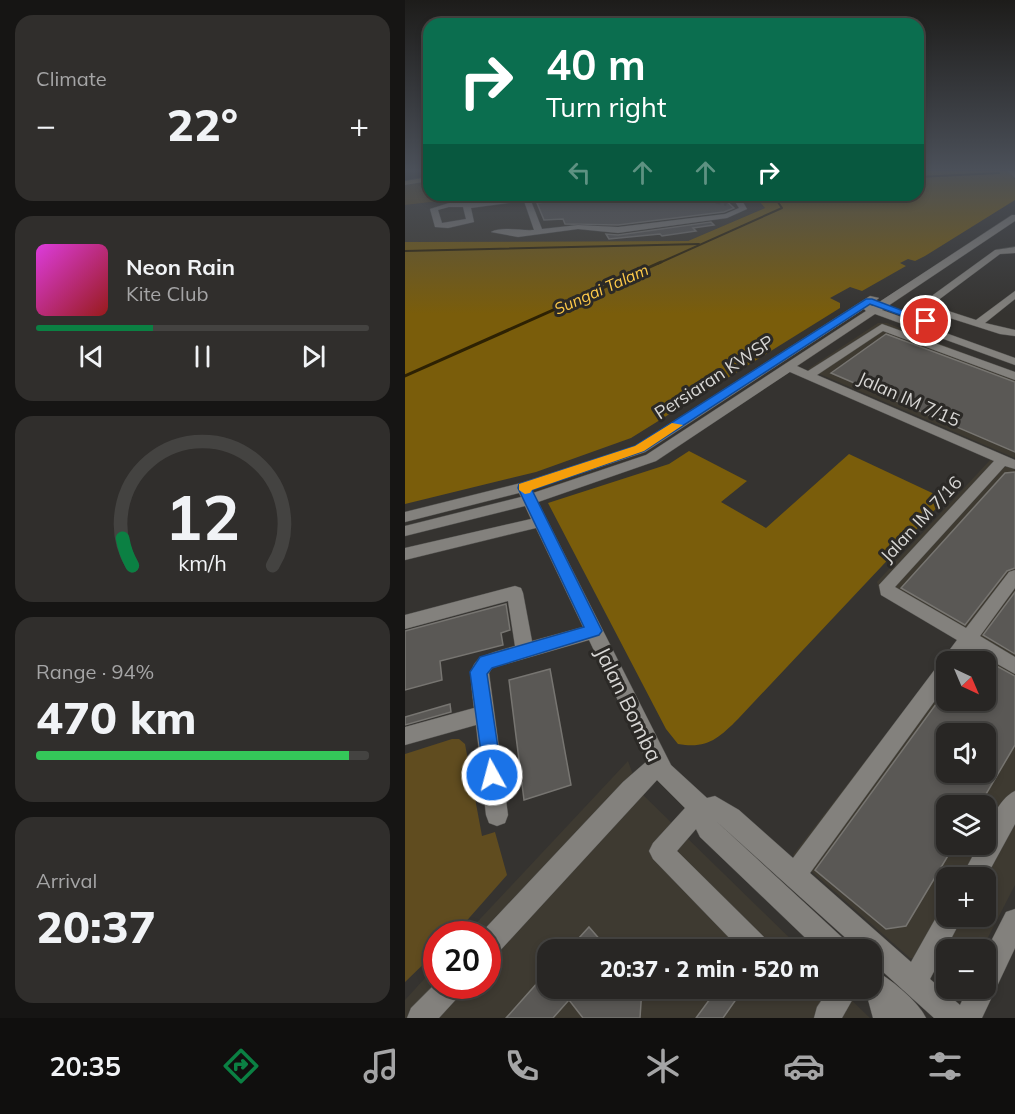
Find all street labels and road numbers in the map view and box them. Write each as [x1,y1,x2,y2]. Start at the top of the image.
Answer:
street label: Persiaran KWSP [650,330,778,424]
street label: Jalan IM 7/15 [854,366,964,432]
street label: Jalan IM 7/16 [875,471,967,567]
street label: Jalan Bomba [590,642,668,766]

